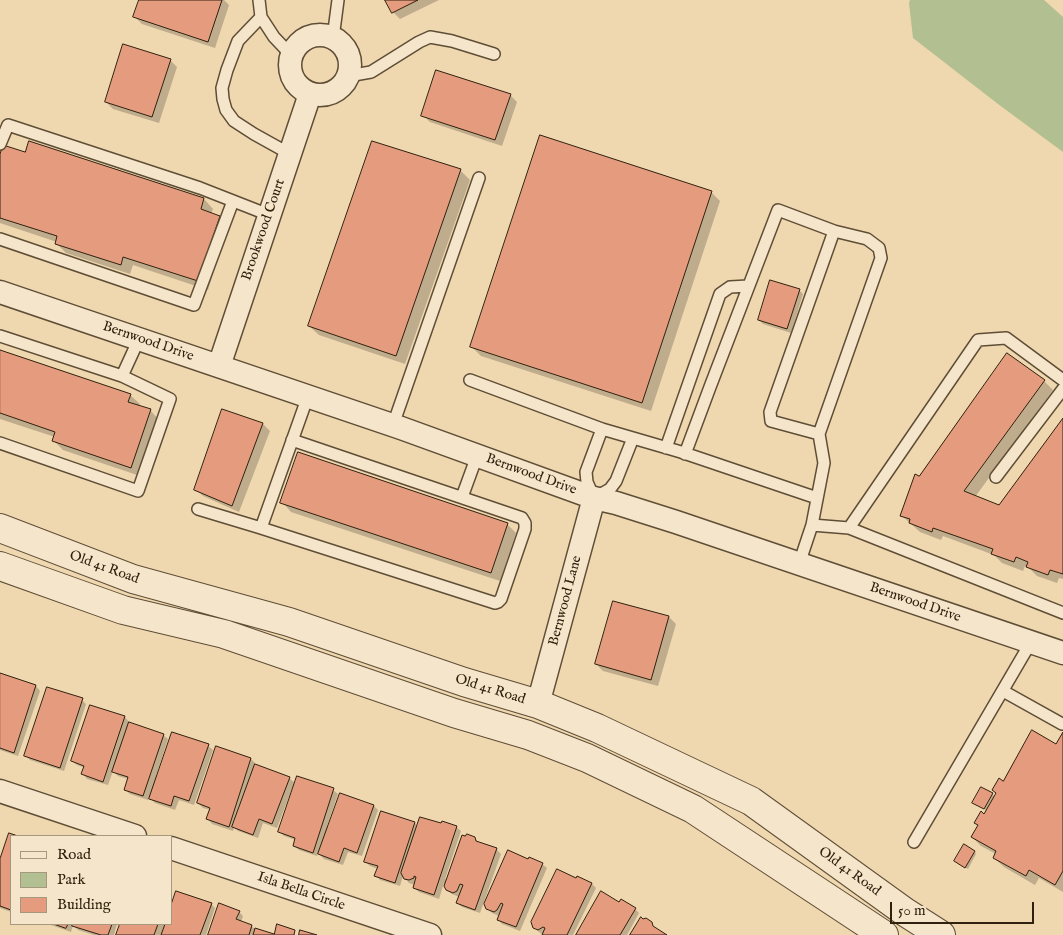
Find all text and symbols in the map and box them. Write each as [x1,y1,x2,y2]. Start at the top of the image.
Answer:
street label: Brookwood Court [239,177,289,283]
street label: Bernwood Drive [100,319,196,365]
street label: Bernwood Drive [483,451,579,499]
street label: Old 41 Road [67,548,141,588]
street label: Bernwood Lane [546,554,586,648]
street label: Bernwood Drive [867,580,963,626]
street label: Old 41 Road [453,671,527,709]
legend [10,835,172,925]
street label: Old 41 Road [815,844,883,900]
text: Road [57,845,91,864]
street label: Isla Bella Circle [255,869,347,915]
text: Park [57,870,86,889]
scale bar [893,892,1037,924]
text: Building [57,895,111,914]
text: 50 m [898,901,926,920]

